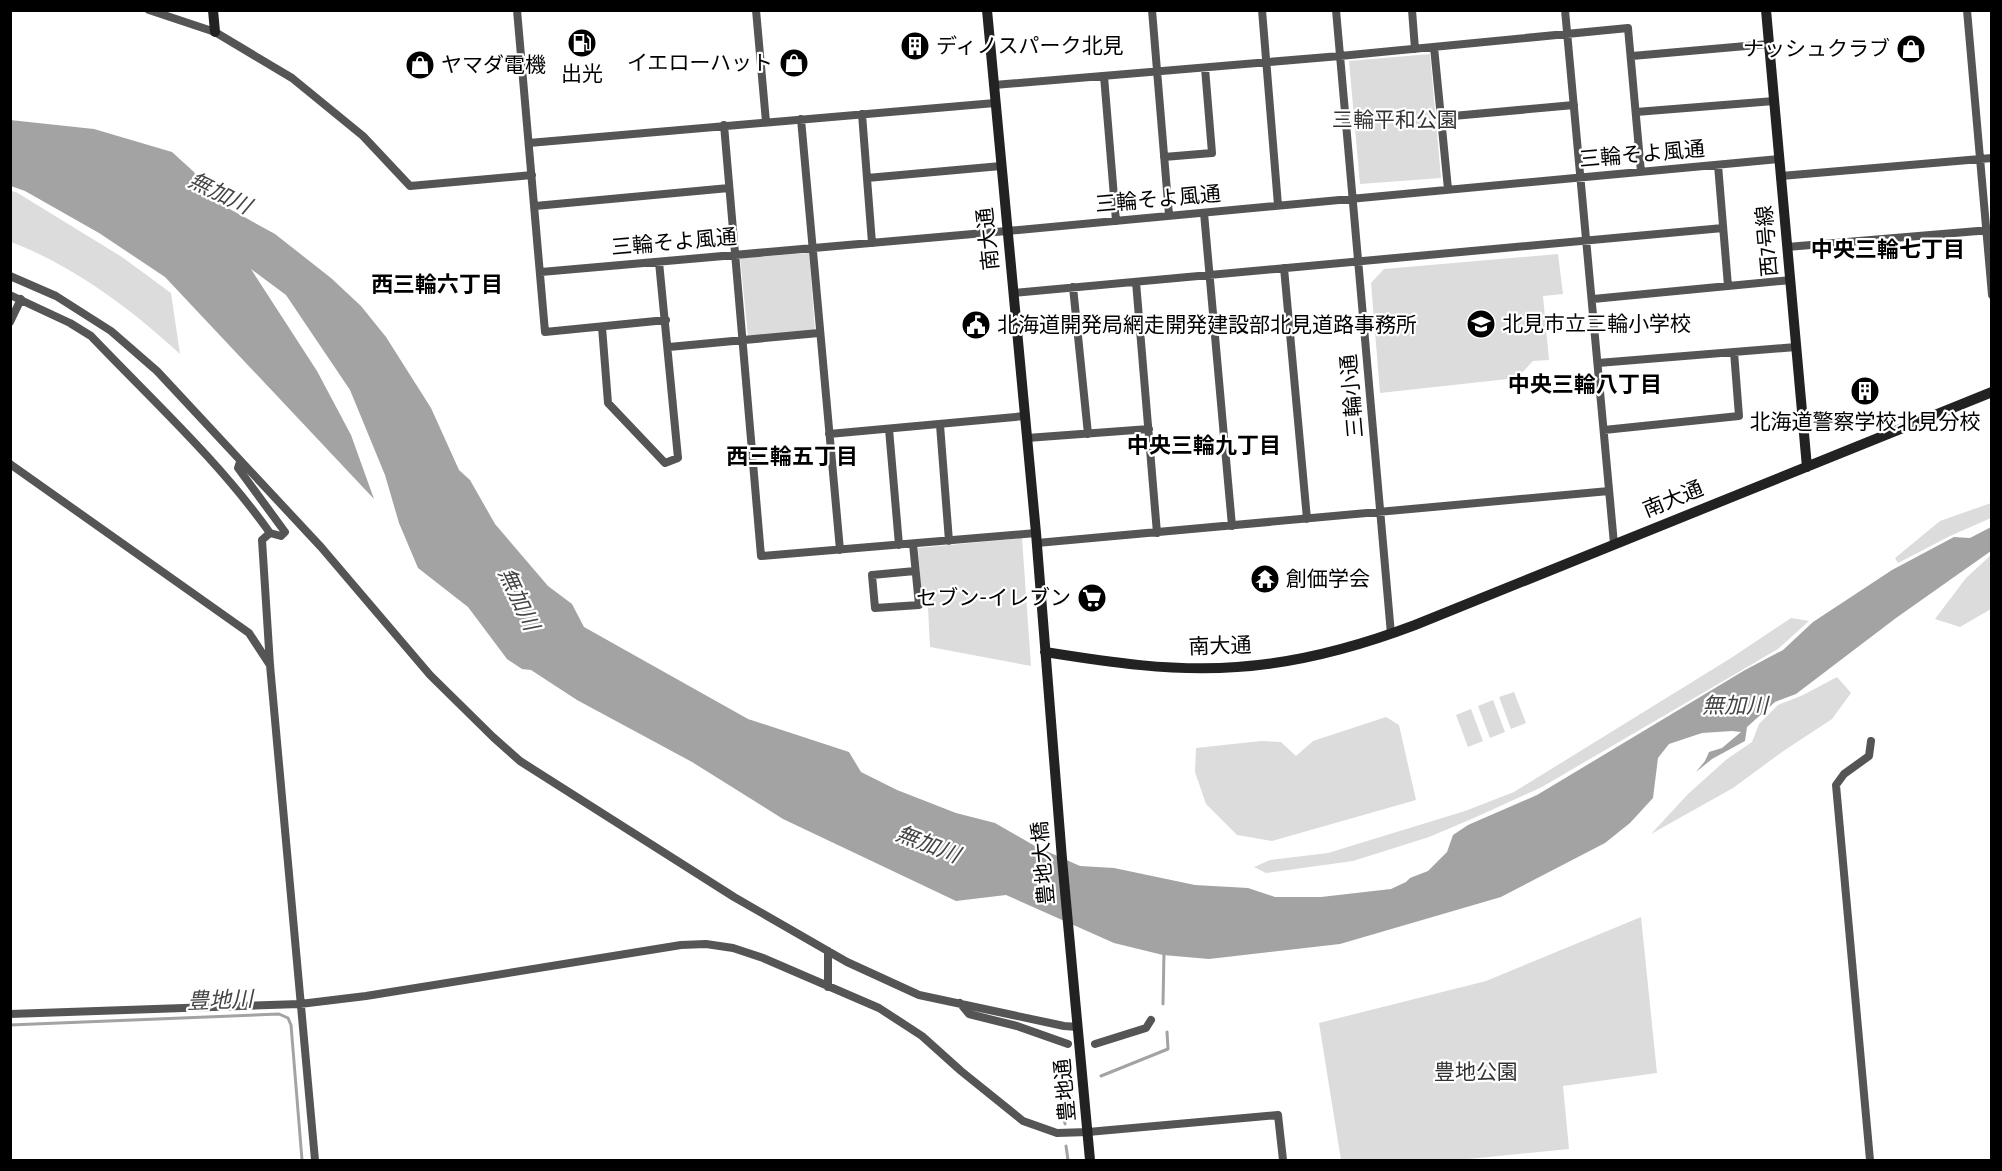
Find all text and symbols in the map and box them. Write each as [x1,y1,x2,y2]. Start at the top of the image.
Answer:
fuel station icon: 出光 [566,27,598,59]
building icon: ディノスパーク北見 [899,30,931,62]
place label: ディノスパーク北見 [936,33,1124,59]
shop icon: ナッシュクラブ [1895,33,1927,65]
place label: ナッシュクラブ [1743,36,1890,62]
shop icon: イエローハット [778,47,810,79]
shop icon: ヤマダ電機 [404,49,436,81]
place label: イエローハット [627,50,773,76]
place label: ヤマダ電機 [441,52,546,78]
place label: 出光 [561,61,603,87]
park label: 三輪平和公園 [1332,107,1458,133]
street label: 三輪そよ風通 [1578,136,1706,172]
water label: 無加川 [184,166,257,220]
street label: 三輪そよ風通 [1094,181,1222,217]
street label: 西7号線 [1751,204,1783,278]
street label: 南大通 [972,206,1004,272]
street label: 三輪そよ風通 [610,224,738,260]
district label: 中央三輪七丁目 [1811,236,1965,263]
district label: 西三輪六丁目 [371,271,503,298]
school or university icon: 北見市立三輪小学校 [1465,308,1497,340]
public building icon: 北海道開発局網走開発建設部北見道路事務所 [960,309,992,341]
place label: 北見市立三輪小学校 [1502,311,1691,337]
place label: 北海道開発局網走開発建設部北見道路事務所 [997,312,1417,338]
street label: 三輪小通 [1335,353,1369,439]
district label: 中央三輪八丁目 [1508,371,1662,398]
building icon: 北海道警察学校北見分校 [1849,375,1881,407]
place label: 北海道警察学校北見分校 [1750,409,1981,435]
district label: 中央三輪九丁目 [1127,432,1281,459]
district label: 西三輪五丁目 [726,443,858,470]
street label: 南大通 [1639,475,1707,523]
water label: 無加川 [493,563,546,636]
temple icon: 創価学会 [1249,563,1281,595]
place label: 創価学会 [1286,566,1370,592]
supermarket icon: セブン-イレブン [1076,582,1108,614]
place label: セブン-イレブン [916,585,1071,611]
street label: 南大通 [1188,632,1252,660]
water label: 無加川 [1702,692,1770,719]
water label: 無加川 [892,820,966,869]
street label: 豊地大橋 [1026,820,1060,906]
water label: 豊地川 [187,985,255,1015]
street label: 豊地通 [1049,1057,1081,1123]
park label: 豊地公園 [1434,1059,1518,1085]

